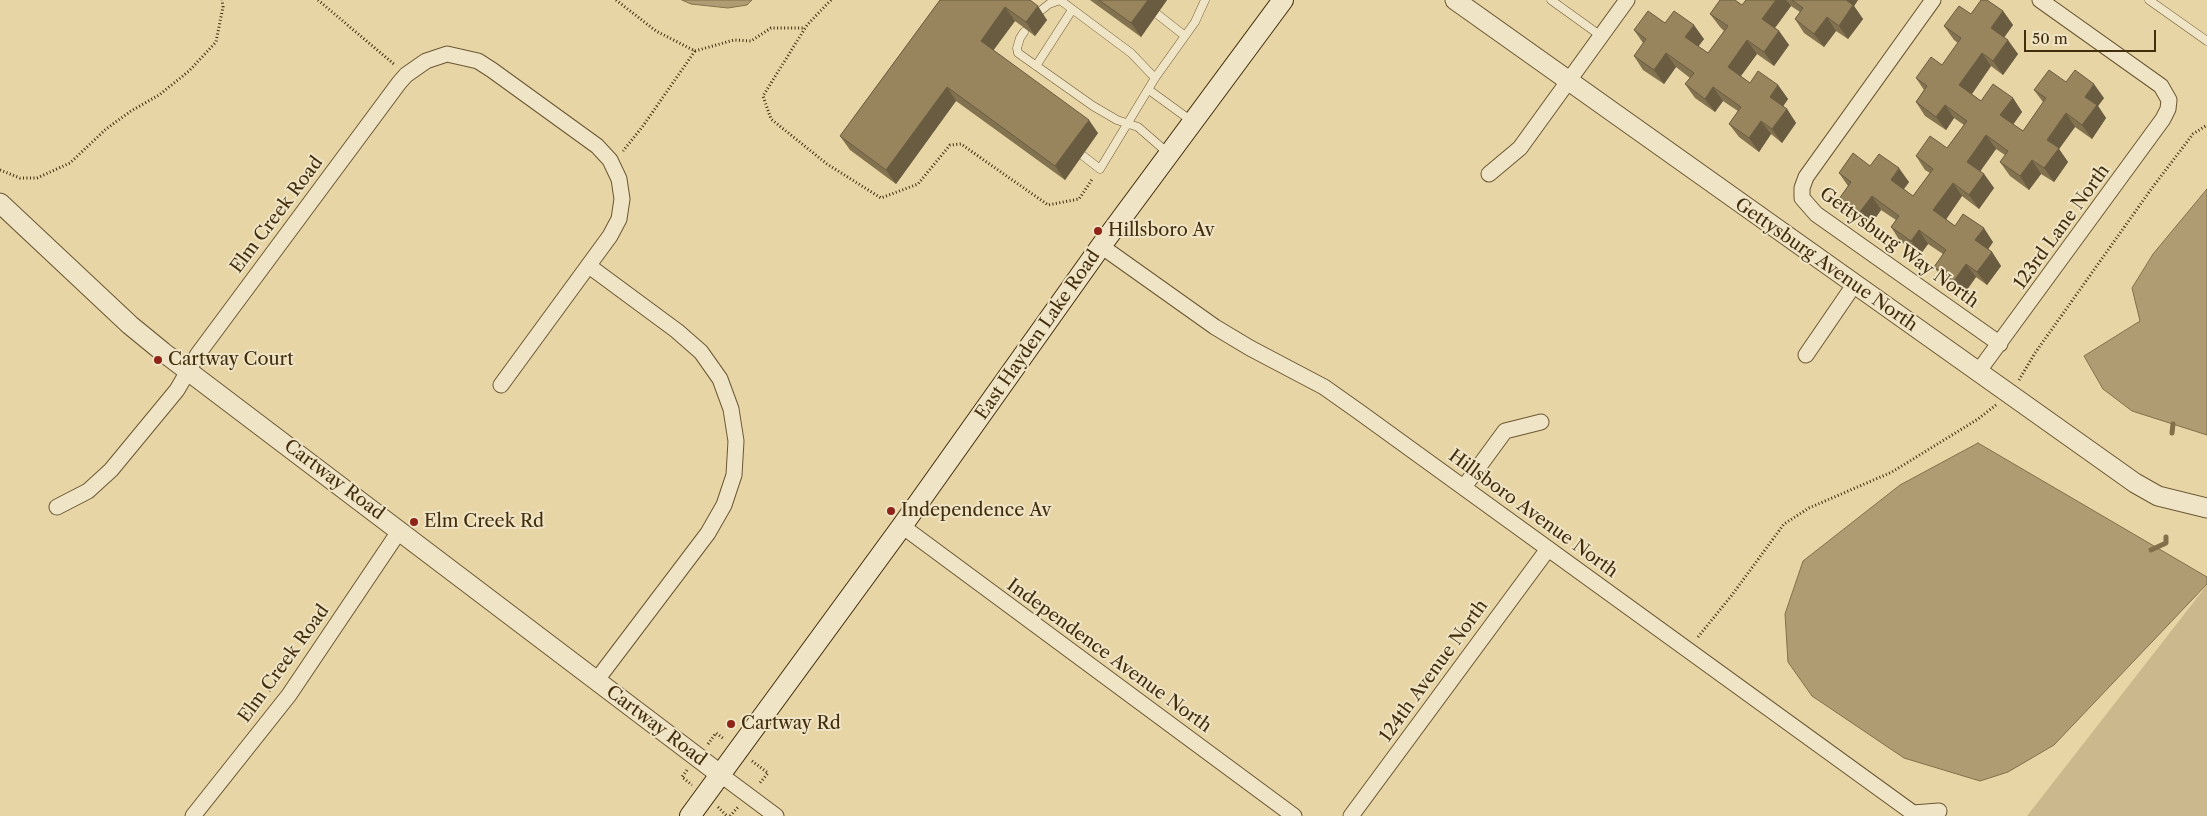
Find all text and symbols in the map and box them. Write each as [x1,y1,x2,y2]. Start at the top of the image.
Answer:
scale bar [2027,20,2160,52]
text: 50 m [2032,29,2068,48]
street label: Elm Creek Road [226,152,328,278]
street label: 123rd Lane North [2009,160,2115,294]
street label: Gettysburg Way North [1815,183,1983,313]
street label: Gettysburg Avenue North [1731,194,1921,336]
place label: Hillsboro Av [1108,220,1214,242]
marker: Hillsboro Av [1092,225,1104,237]
street label: East Hayden Lake Road [971,246,1105,424]
place label: Cartway Court [168,349,294,371]
marker: Cartway Court [152,354,164,366]
street label: Cartway Road [280,435,388,525]
street label: Hillsboro Avenue North [1444,445,1622,583]
place label: Independence Av [901,500,1051,522]
marker: Independence Av [885,505,897,517]
place label: Elm Creek Rd [424,511,544,533]
marker: Elm Creek Rd [408,516,420,528]
street label: Independence Avenue North [1002,574,1216,738]
street label: 124th Avenue North [1375,596,1493,746]
street label: Elm Creek Road [234,601,334,727]
street label: Cartway Road [602,681,710,771]
place label: Cartway Rd [741,713,841,735]
marker: Cartway Rd [725,718,737,730]

